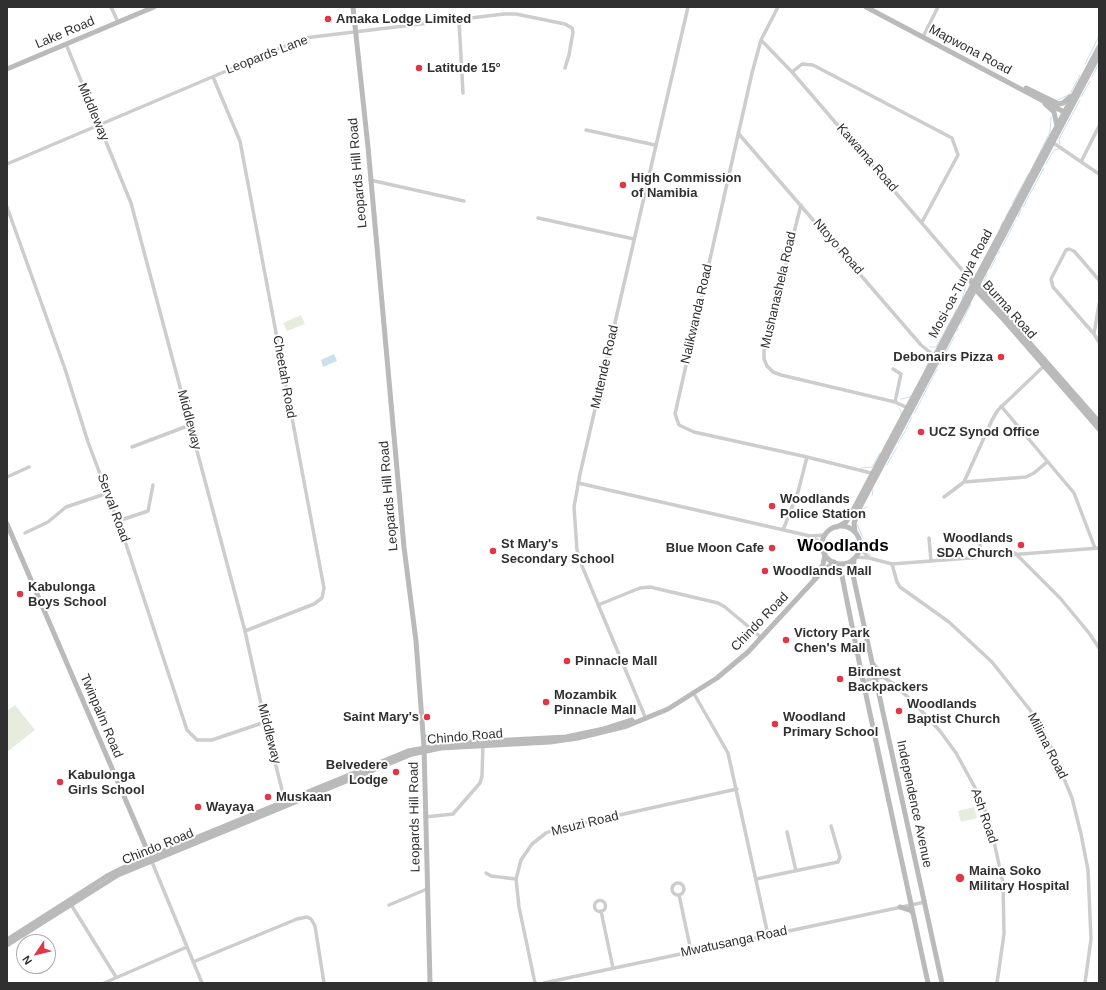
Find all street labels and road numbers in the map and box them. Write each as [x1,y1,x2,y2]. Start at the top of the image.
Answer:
street label: Lake Road [33,14,97,52]
street label: Mapwona Road [926,22,1014,78]
street label: Leopards Lane [224,32,310,78]
street label: Middleway [74,81,112,143]
street label: Leopards Hill Road [345,117,371,229]
street label: Kawama Road [833,121,901,195]
street label: Ntoyo Road [810,216,866,278]
street label: Mosi-oa-Tunya Road [926,227,996,341]
street label: Mushanashela Road [758,230,800,350]
street label: Nalikwanda Road [678,263,716,365]
street label: Burma Road [979,278,1039,342]
street label: Mutende Road [588,324,622,410]
street label: Cheetah Road [269,334,299,420]
street label: Middleway [174,388,204,452]
street label: Leopards Hill Road [376,440,402,552]
street label: Serval Road [93,472,133,544]
street label: Chindo Road [728,589,792,655]
street label: Twinpalm Road [76,672,126,760]
street label: Middleway [254,702,284,766]
street label: Milima Road [1024,710,1070,782]
street label: Chindo Road [427,726,503,748]
street label: Independence Avenue [893,739,935,869]
street label: Leopards Hill Road [406,762,424,872]
street label: Ash Road [967,786,1001,846]
street label: Msuzi Road [550,808,620,840]
street label: Chindo Road [120,826,196,868]
street label: Mwatusanga Road [679,923,789,961]

